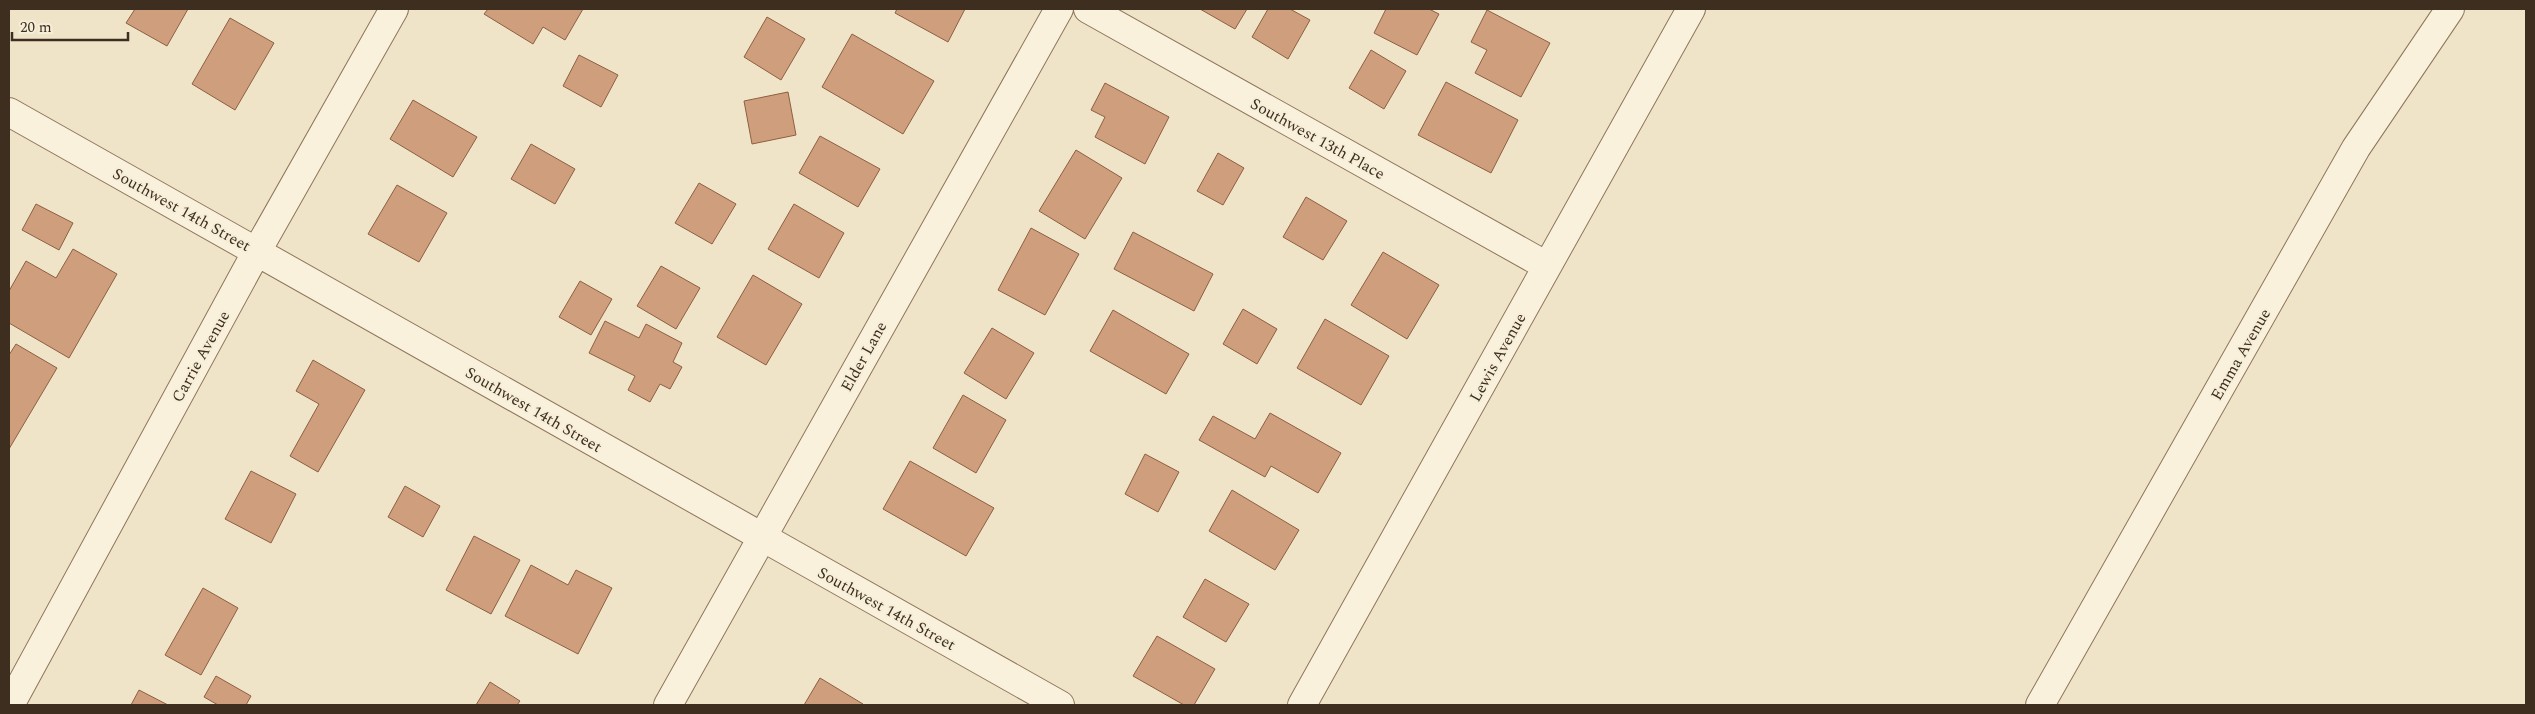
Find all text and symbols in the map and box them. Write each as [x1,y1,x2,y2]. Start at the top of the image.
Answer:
scale bar [12,10,129,42]
text: 20 m [20,16,52,39]
street label: Southwest 13th Place [1246,92,1389,186]
street label: Southwest 14th Street [108,162,255,258]
street label: Emma Avenue [2205,304,2277,405]
street label: Carrie Avenue [166,306,236,407]
street label: Lewis Avenue [1463,309,1532,406]
street label: Elder Lane [835,317,893,396]
street label: Southwest 14th Street [461,361,607,459]
street label: Southwest 14th Street [813,561,960,657]

